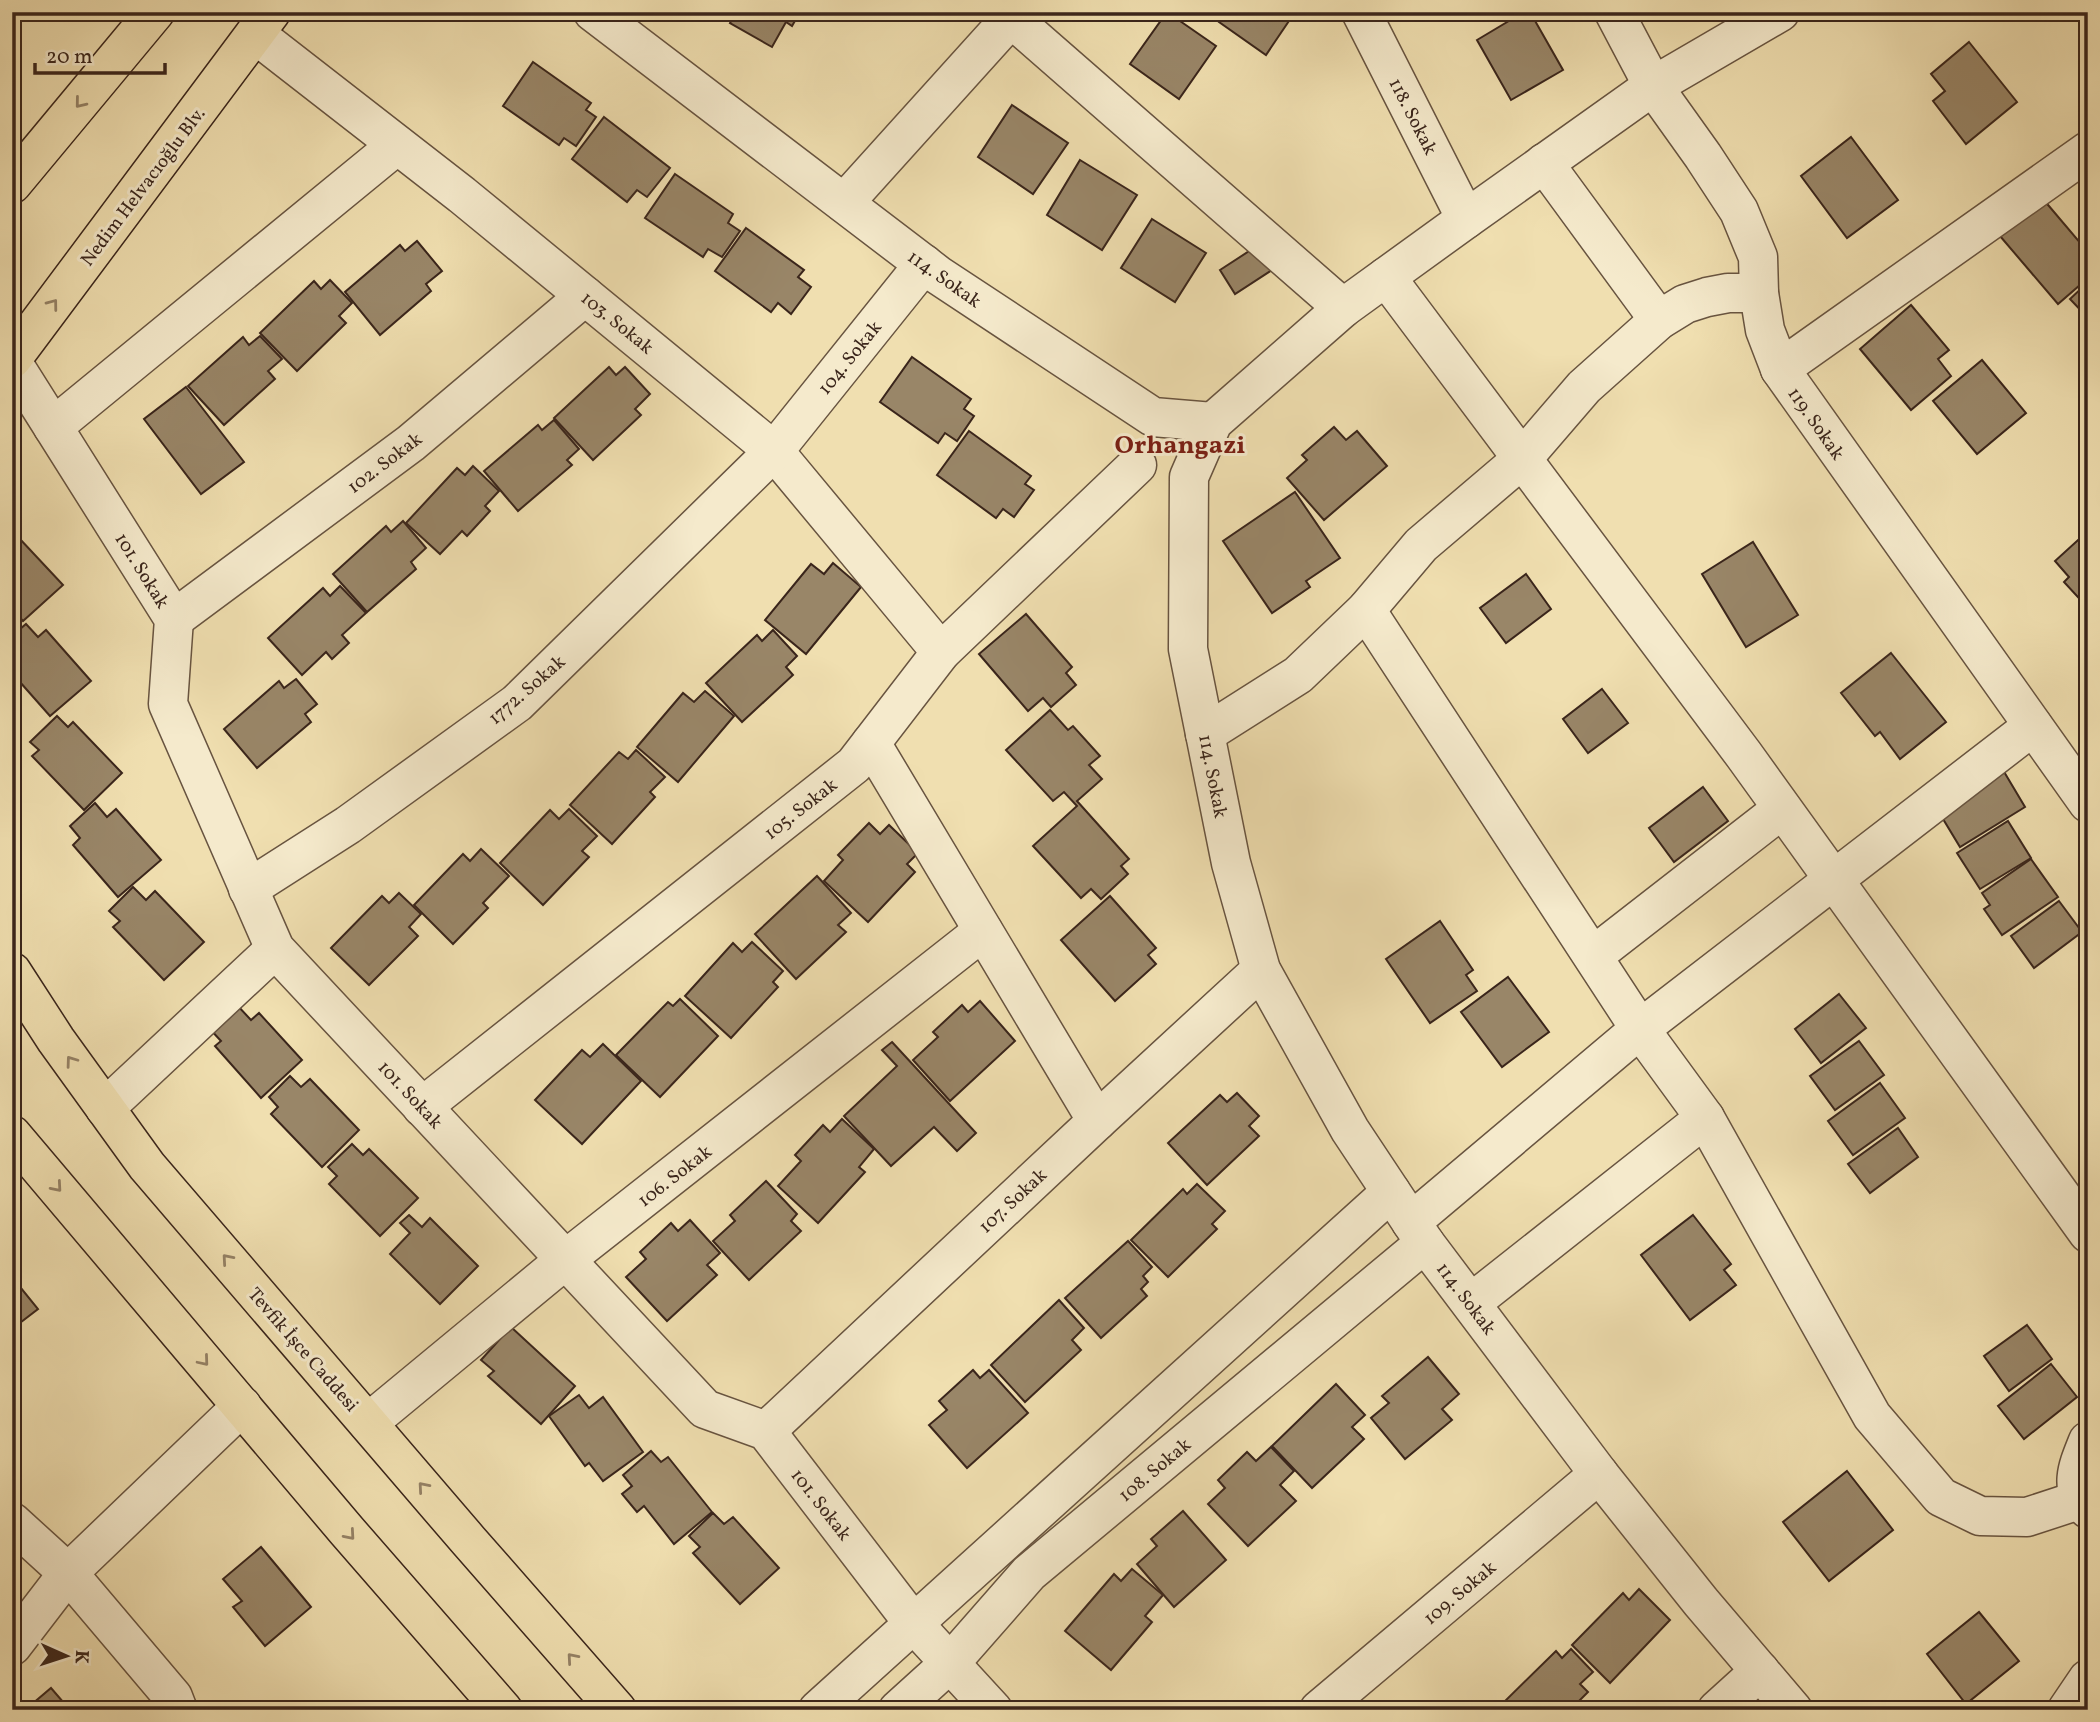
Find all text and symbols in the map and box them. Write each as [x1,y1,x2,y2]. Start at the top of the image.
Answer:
scale bar [35,32,164,76]
text: 20 m [46,43,92,72]
street label: 118. Sokak [1382,74,1443,160]
one-way arrow [76,96,89,108]
street label: Nedim Helvacıoğlu Blv. [75,102,212,272]
street label: 114. Sokak [902,245,986,315]
street label: 103. Sokak [575,286,659,361]
one-way arrow [45,299,57,312]
street label: 104. Sokak [813,316,889,401]
street label: 119. Sokak [1781,383,1850,466]
street label: 102. Sokak [342,427,428,500]
district label: Orhangazi [1115,428,1245,464]
street label: 101. Sokak [108,528,175,614]
street label: 1772. Sokak [483,650,572,731]
street label: 114. Sokak [1191,732,1233,821]
street label: 105. Sokak [759,773,843,846]
street label: 101. Sokak [371,1055,448,1135]
one-way arrow [67,1056,79,1069]
street label: 106. Sokak [633,1139,718,1214]
street label: 107. Sokak [973,1163,1053,1240]
one-way arrow [49,1179,61,1192]
one-way arrow [223,1254,235,1267]
street label: 114. Sokak [1429,1257,1501,1341]
street label: Tevfik İşce Caddesi [241,1283,364,1418]
one-way arrow [196,1352,208,1365]
street label: 108. Sokak [1113,1433,1197,1509]
street label: 101. Sokak [784,1464,857,1547]
one-way arrow [419,1482,431,1495]
one-way arrow [342,1527,354,1540]
street label: 109. Sokak [1418,1555,1502,1632]
north arrow [32,1620,102,1690]
text: K [68,1649,94,1665]
one-way arrow [568,1654,581,1667]

